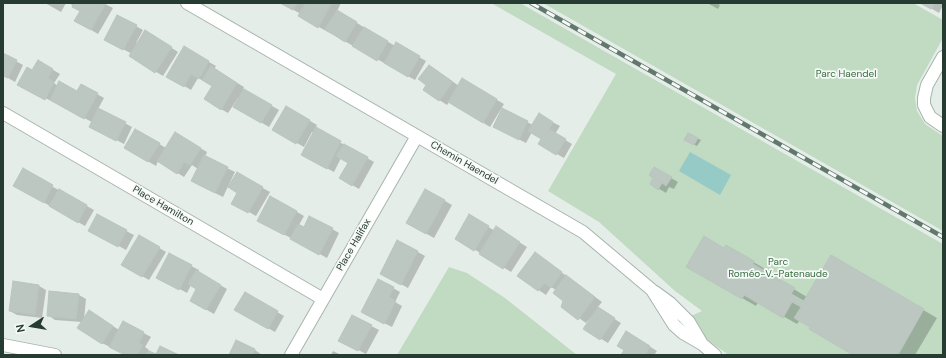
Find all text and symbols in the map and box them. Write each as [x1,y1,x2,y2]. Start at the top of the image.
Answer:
park label: Parc Haendel [816,68,876,80]
street label: Chemin Haendel [428,139,500,187]
street label: Place Hamilton [130,184,196,228]
street label: Place Halifax [334,217,374,273]
park label: Parc Roméo-V.-Patenaude [728,256,828,280]
north arrow [12,306,52,346]
text: N [13,323,28,334]

